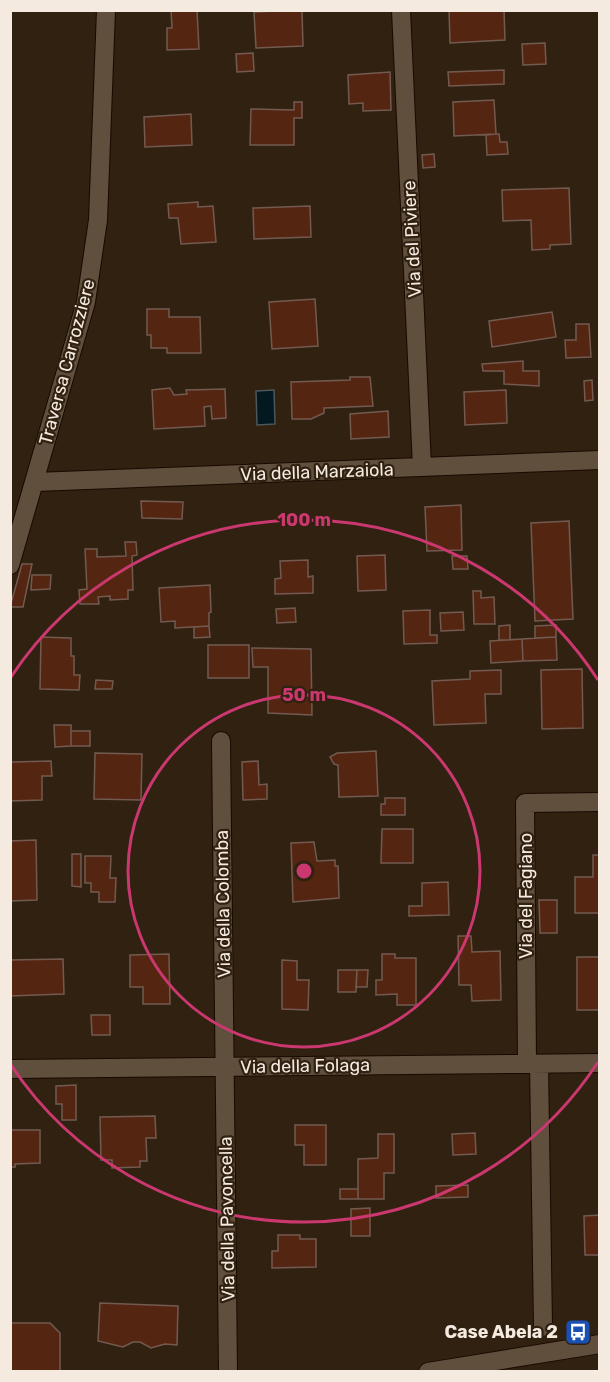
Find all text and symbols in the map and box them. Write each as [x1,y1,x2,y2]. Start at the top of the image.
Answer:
street label: Via del Piviere [398,180,426,298]
street label: Traversa Carrozziere [34,277,100,447]
street label: Via della Marzaiola [240,458,394,486]
text: 100 m [277,509,331,531]
text: 50 m [282,684,326,706]
street label: Via della Colomba [211,830,235,978]
street label: Via del Fagiano [515,833,537,959]
centre of rings [294,861,314,881]
street label: Via della Folaga [240,1054,370,1078]
street label: Via della Pavoncella [215,1136,239,1302]
bus stop icon: Case Abela 2 [563,1317,593,1347]
place label: Case Abela 2 [444,1321,558,1343]

